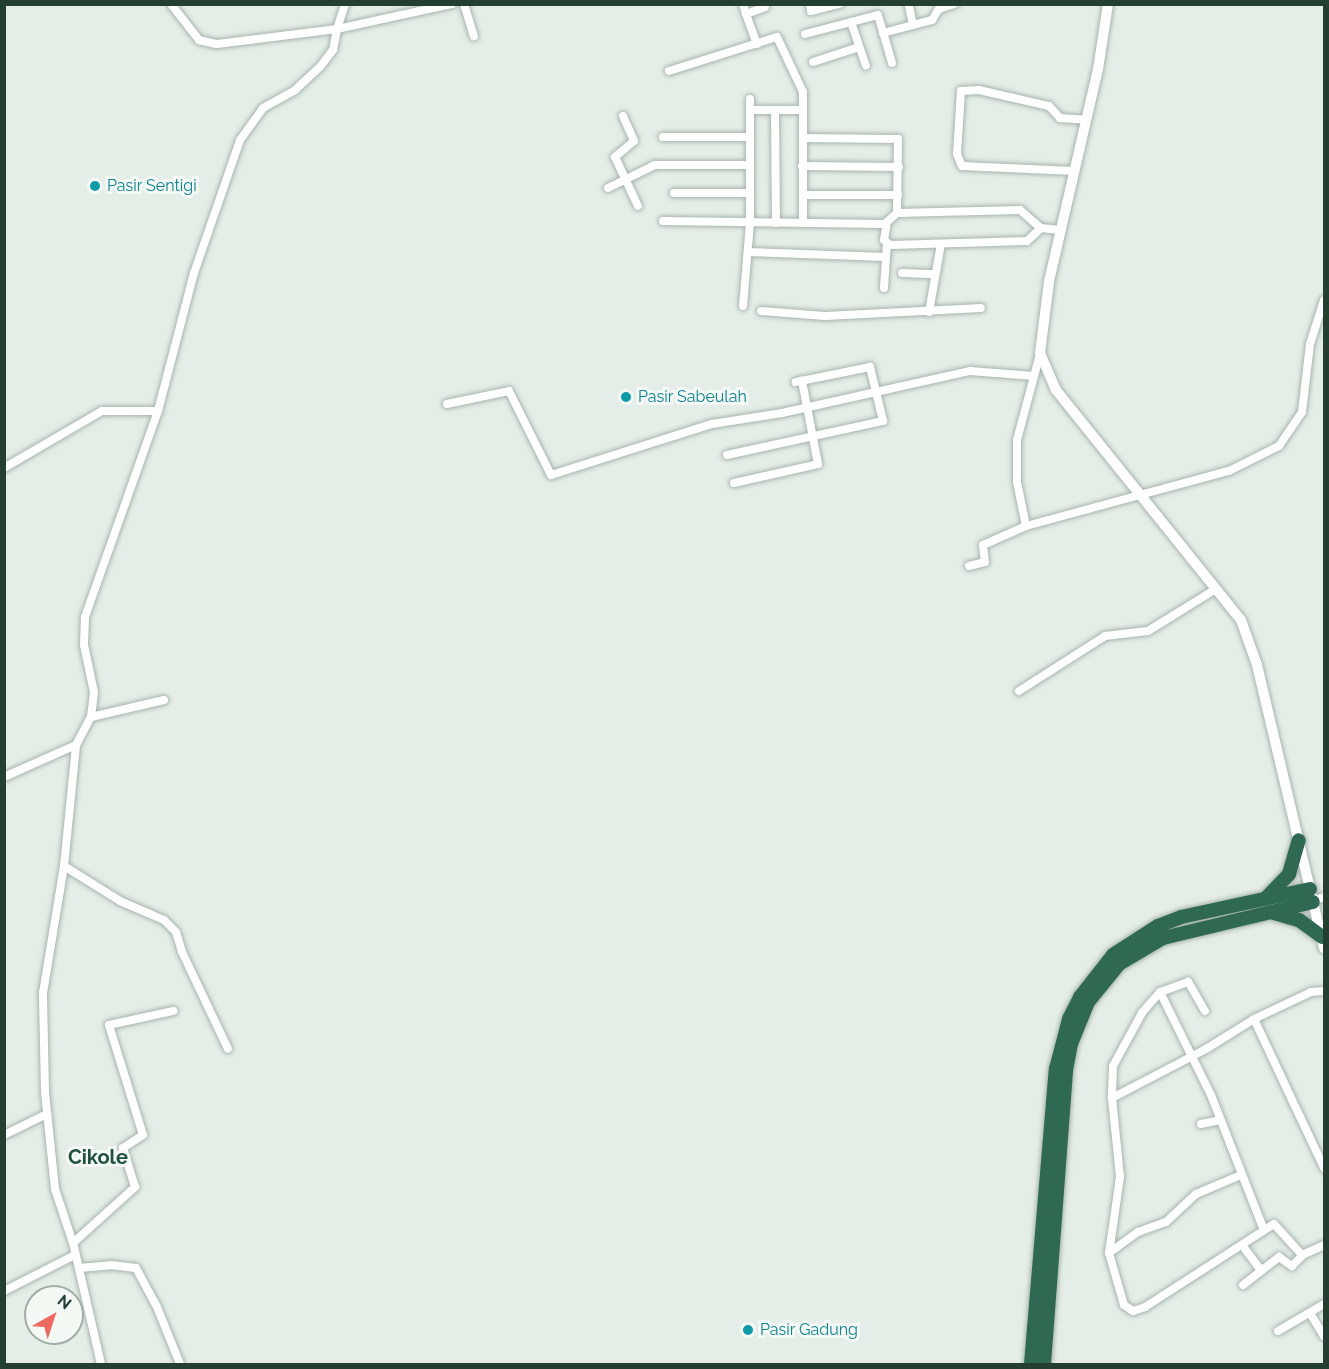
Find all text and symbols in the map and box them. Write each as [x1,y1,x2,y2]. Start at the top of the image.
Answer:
place label: Pasir Sentigi [107,176,197,196]
marker: Pasir Sentigi [88,179,102,193]
place label: Pasir Sabeulah [638,387,747,407]
marker: Pasir Sabeulah [619,390,633,404]
district label: Cikole [68,1145,128,1169]
north arrow [24,1285,84,1345]
text: N [54,1291,75,1313]
place label: Pasir Gadung [760,1320,858,1340]
marker: Pasir Gadung [741,1323,755,1337]

